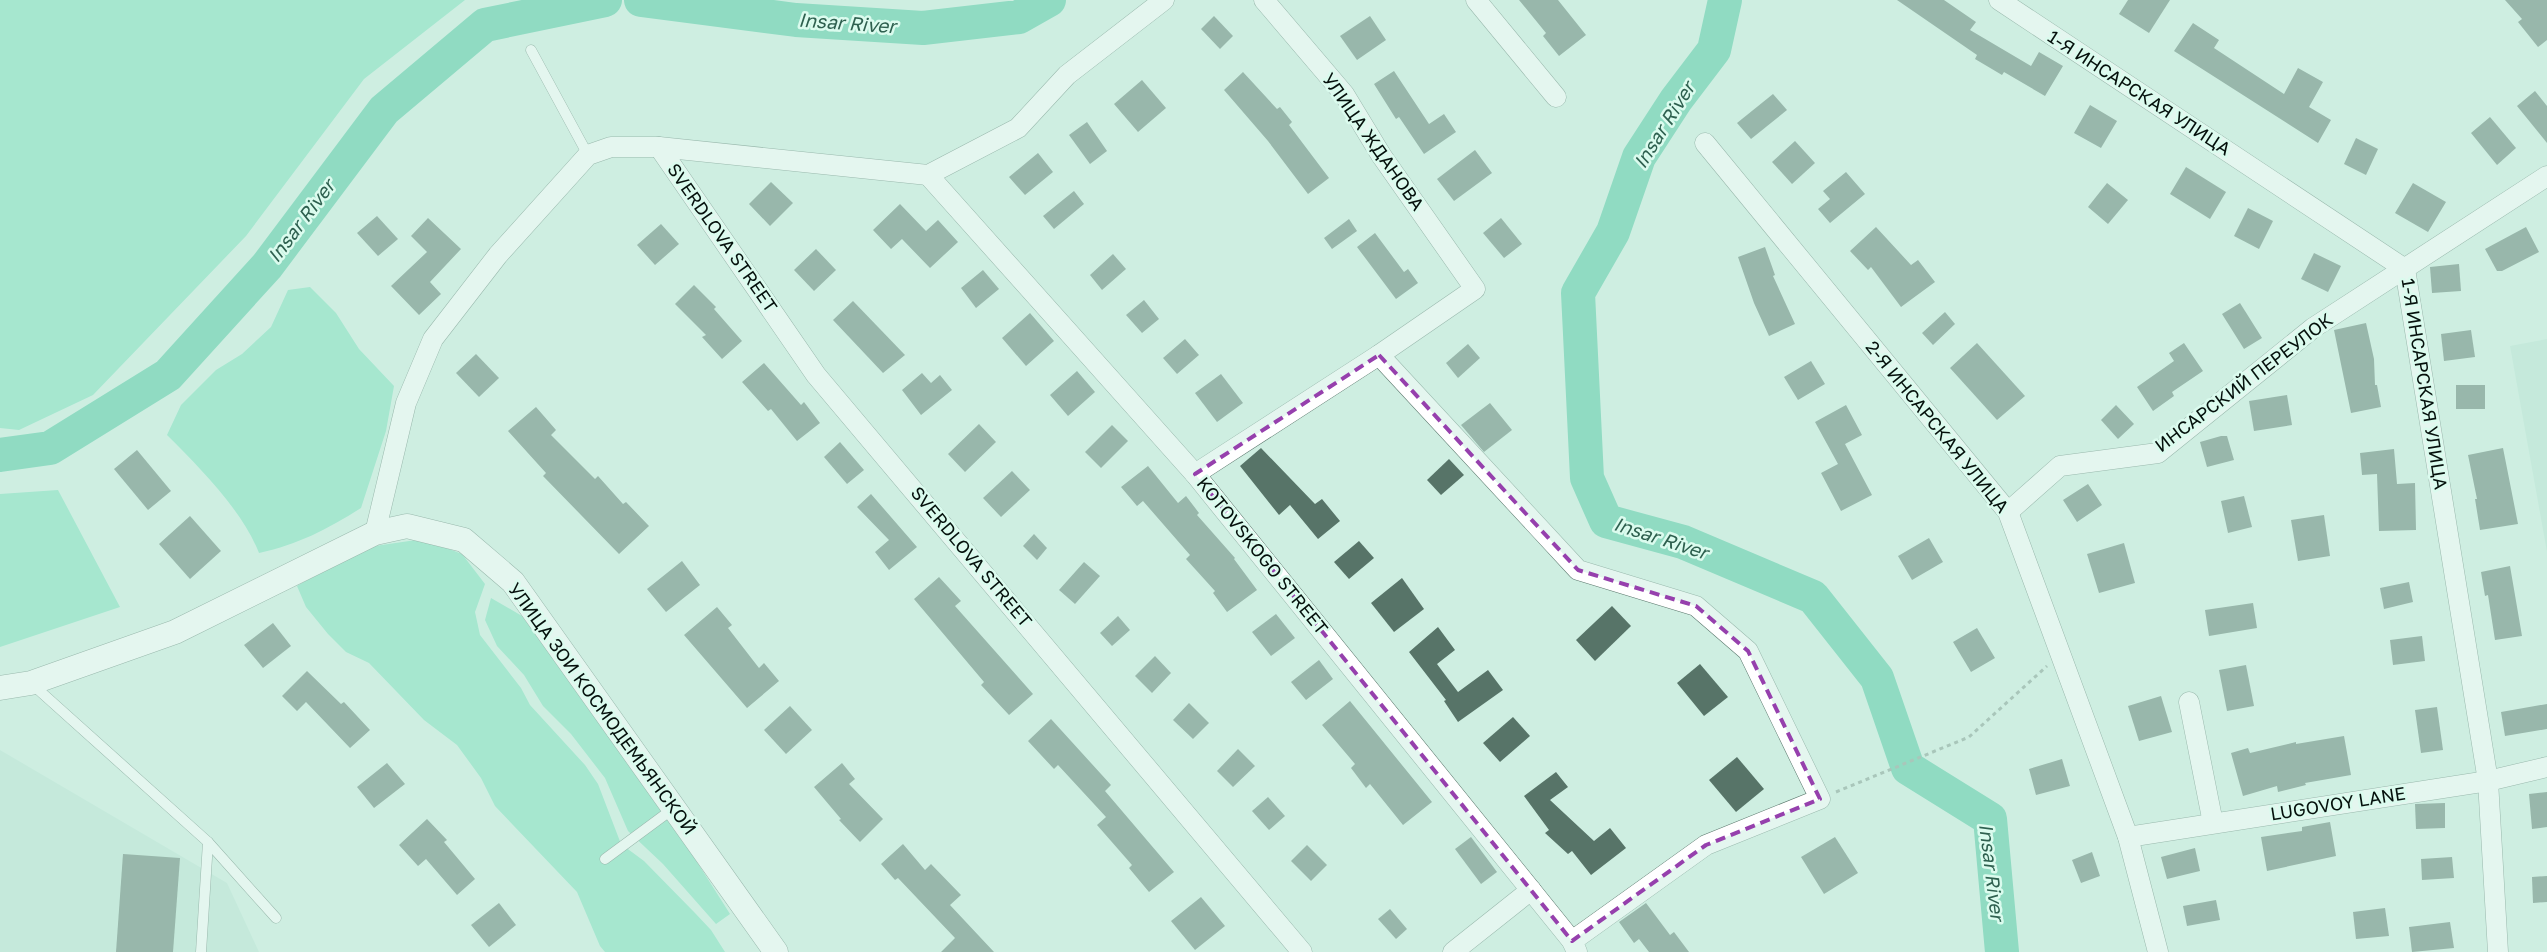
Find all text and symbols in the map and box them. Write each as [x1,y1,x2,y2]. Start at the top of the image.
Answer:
water label: Insar River [798,8,899,38]
street label: 1-Я ИНСАРСКАЯ УЛИЦА [2044,25,2235,160]
street label: УЛИЦА ЖДАНОВА [1318,69,1429,214]
water label: Insar River [1628,75,1700,172]
street label: SVERDLOVA STREET [663,159,782,316]
water label: Insar River [262,173,341,266]
street label: 1-Я ИНСАРСКАЯ УЛИЦА [2397,277,2453,491]
street label: ИНСАРСКИЙ ПЕРЕУЛОК [2150,308,2337,456]
street label: 2-Я ИНСАРСКАЯ УЛИЦА [1862,336,2014,517]
street label: KOTOVSKOGO STREET [1193,472,1333,638]
street label: SVERDLOVA STREET [907,482,1037,631]
water label: Insar River [1611,512,1713,564]
street label: УЛИЦА ЗОИ КОСМОДЕМЬЯНСКОЙ [504,578,702,839]
street label: LUGOVOY LANE [2269,781,2407,825]
water label: Insar River [1975,822,2010,924]

